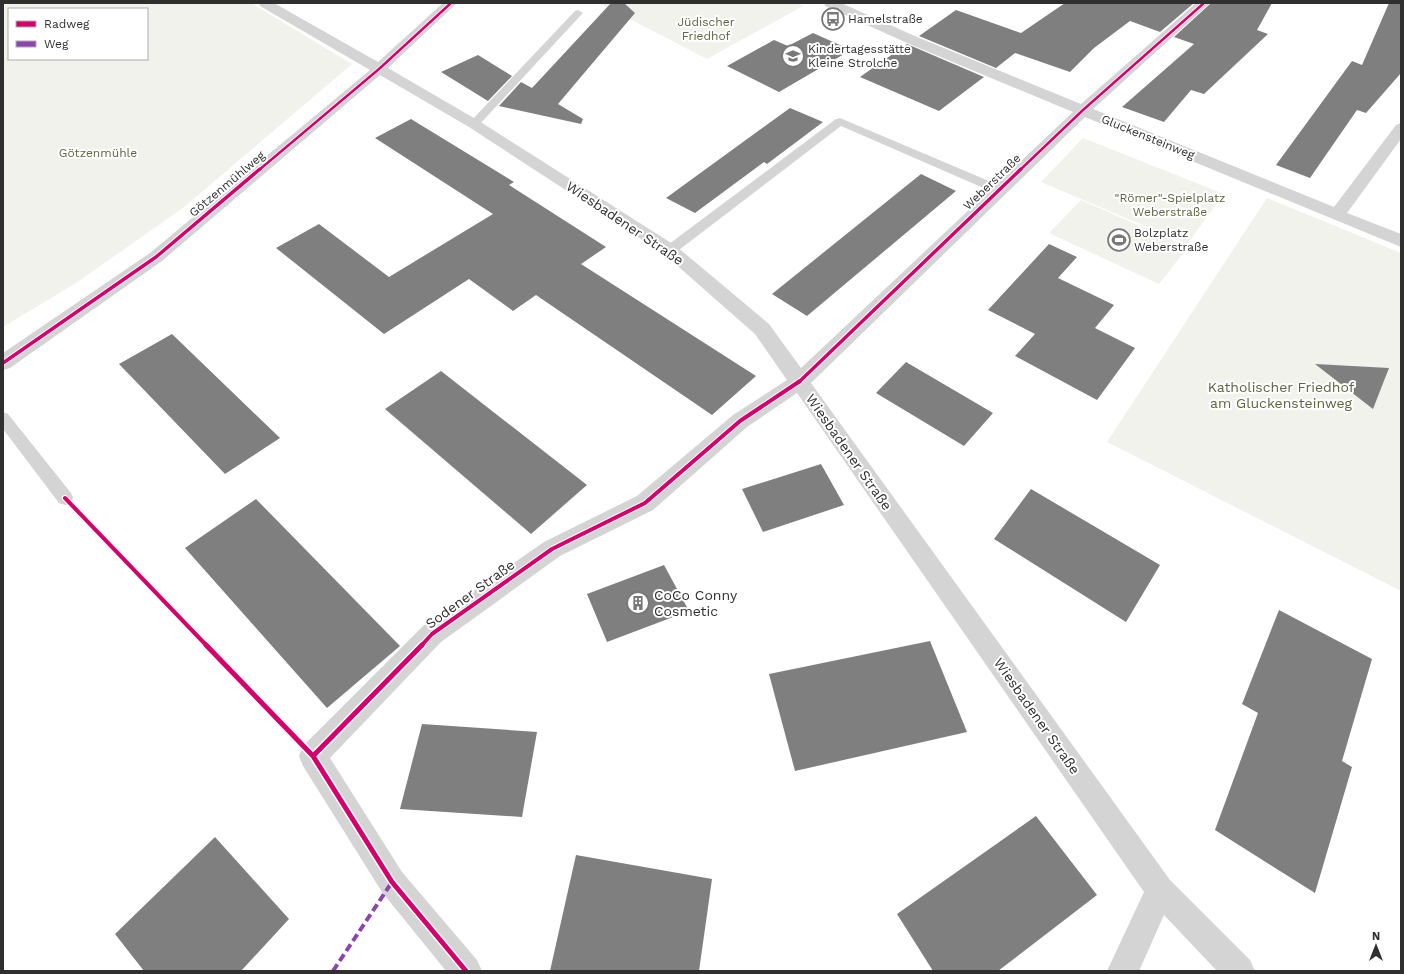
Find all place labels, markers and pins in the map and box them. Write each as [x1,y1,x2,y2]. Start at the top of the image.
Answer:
bus stop icon: Hamelstraße [820,6,846,32]
place label: Hamelstraße [848,12,923,26]
place label: Kindertagesstätte Kleine Strolche [808,42,911,70]
school or university icon: Kindertagesstätte Kleine Strolche [780,43,806,69]
place label: Bolzplatz Weberstraße [1134,226,1208,254]
sports icon: Bolzplatz Weberstraße [1106,227,1132,253]
place label: CoCo Conny Cosmetic [654,587,738,619]
building icon: CoCo Conny Cosmetic [625,590,651,616]

